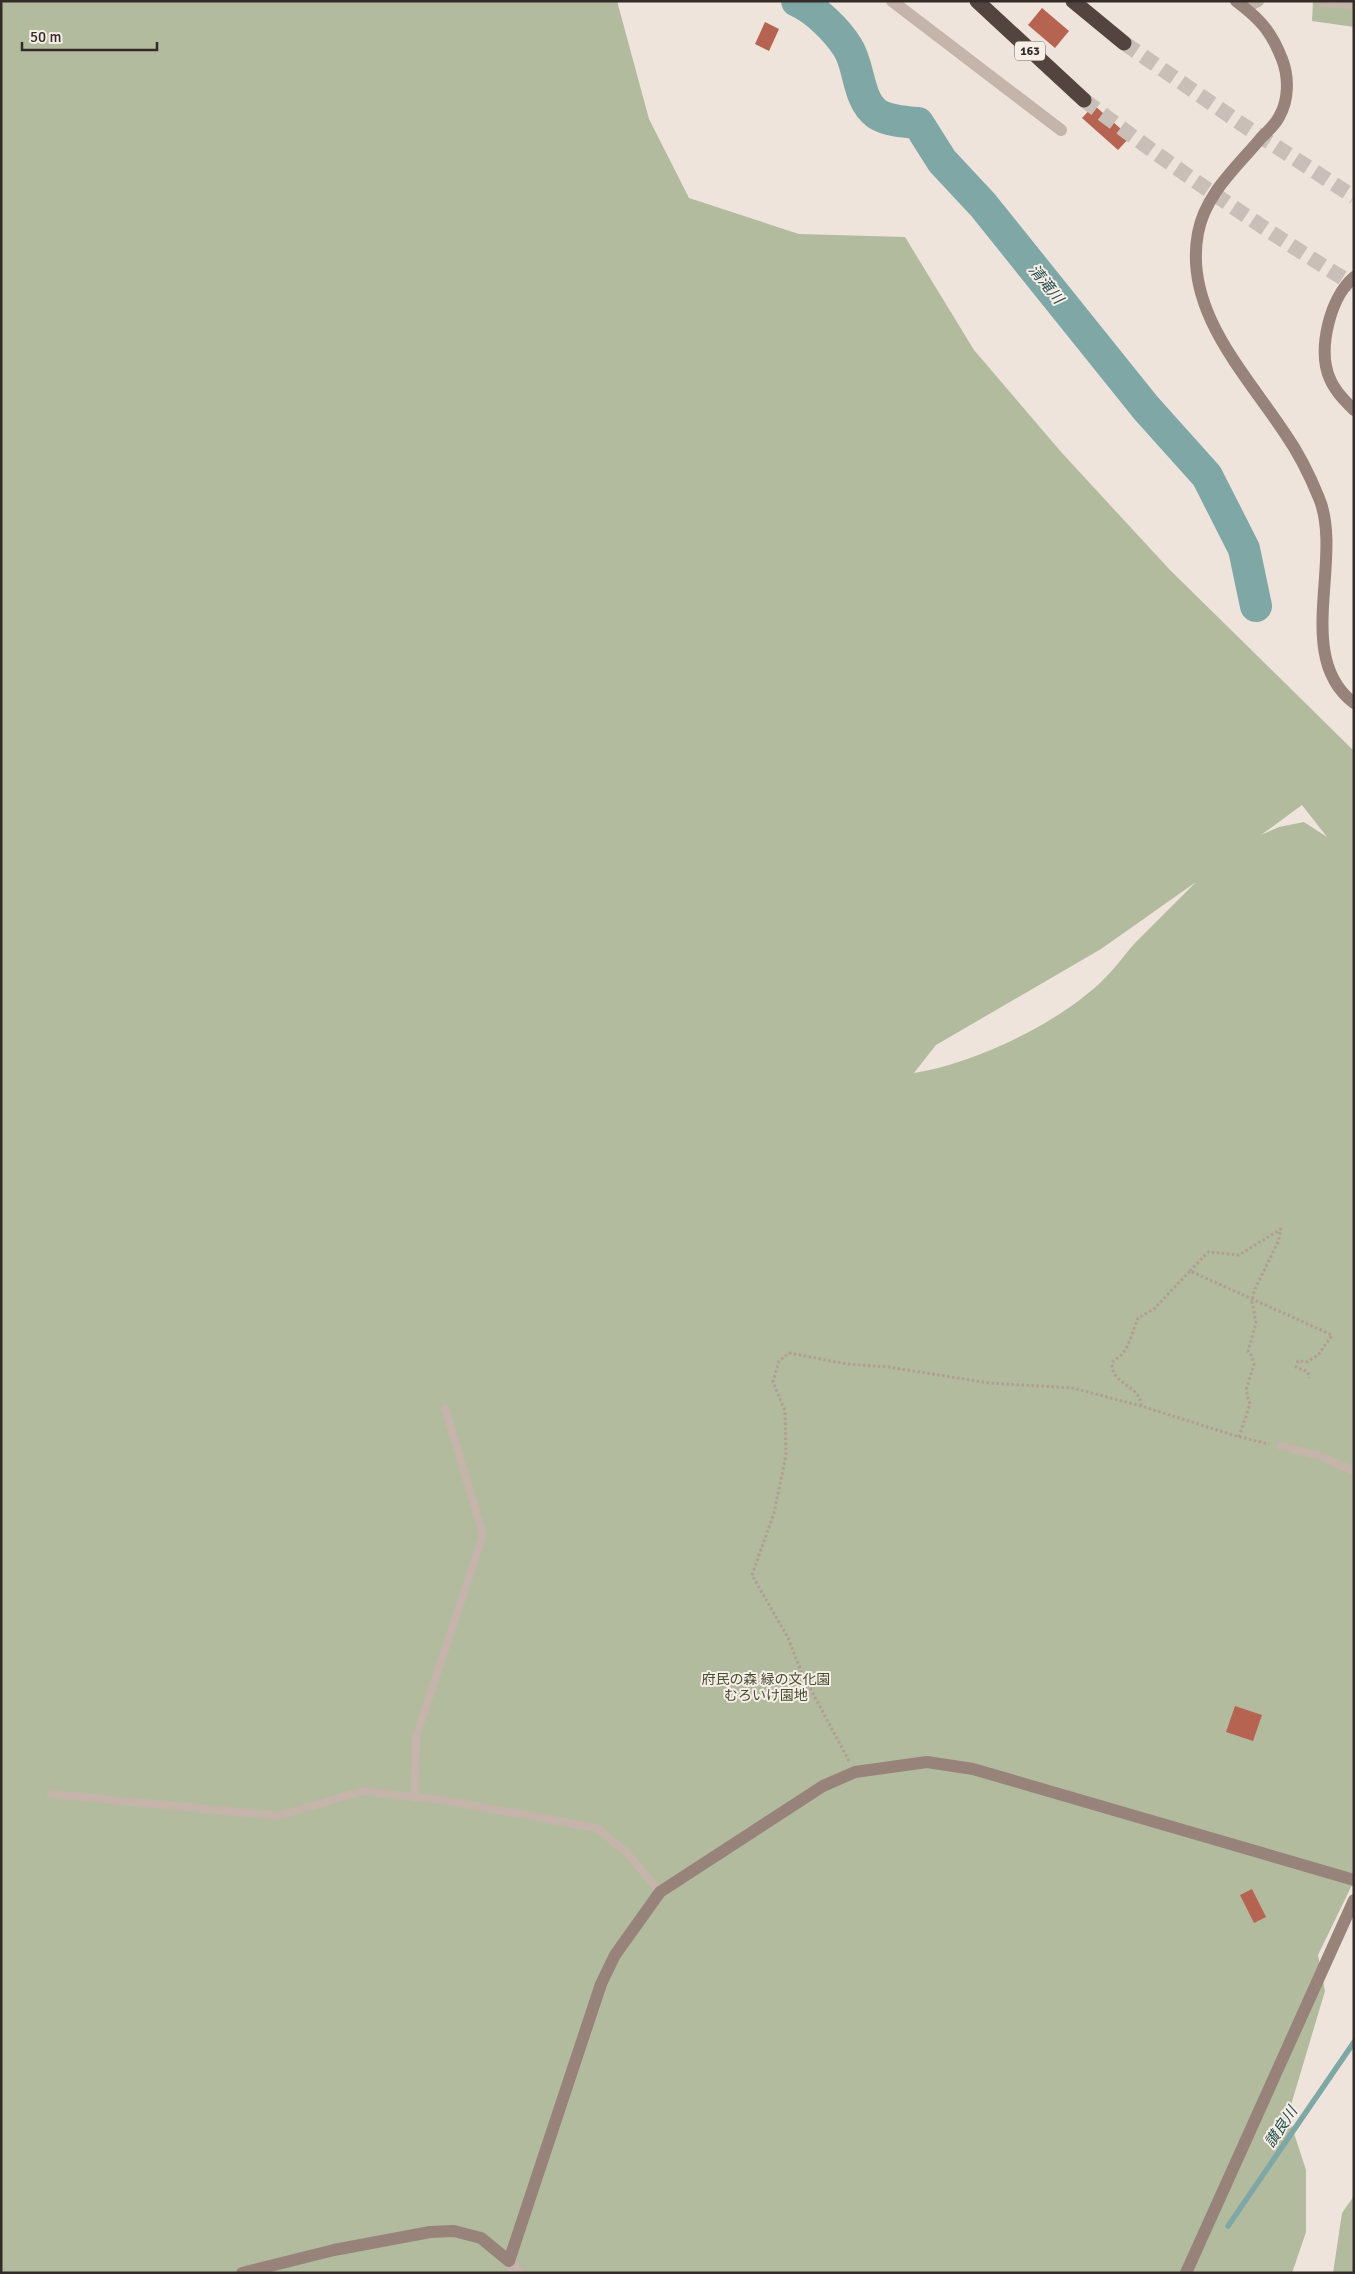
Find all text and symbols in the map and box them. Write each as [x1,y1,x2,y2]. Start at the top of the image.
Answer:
scale bar [22,20,158,52]
text: 50 m [30,28,61,46]
road number: 163 [1015,41,1045,60]
water label: 清滝川 [1025,261,1068,309]
park label: 府民の森 緑の文化園 むろいけ園地 [701,1671,831,1704]
water label: 讃良川 [1261,2102,1302,2151]

